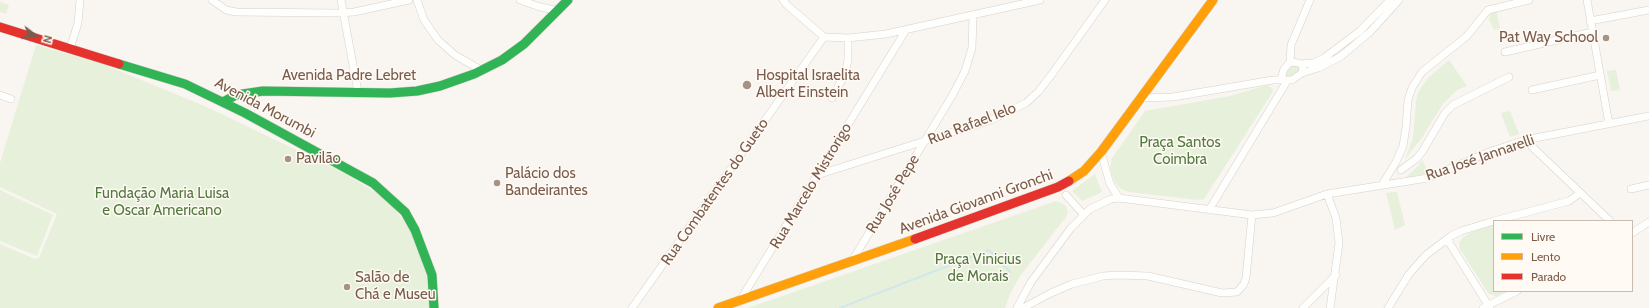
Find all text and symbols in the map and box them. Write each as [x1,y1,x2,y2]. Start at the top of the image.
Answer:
north arrow [16,16,56,56]
place label: Pat Way School [1499,29,1598,47]
marker: Pat Way School [1601,33,1611,43]
text: N [40,34,55,45]
street label: Avenida Padre Lebret [282,67,416,85]
place label: Hospital Israelita Albert Einstein [756,67,860,102]
street label: Avenida Morumbi [211,74,319,142]
marker: Hospital Israelita Albert Einstein [741,79,753,91]
street label: Rua Rafael Ielo [925,99,1019,149]
street label: Rua Combatentes do Gueto [657,115,773,269]
street label: Rua Marcelo Mistrorigo [766,120,856,252]
street label: Rua José Jannarelli [1423,131,1537,185]
park label: Praça Santos Coimbra [1139,134,1221,169]
place label: Pavilão [296,150,341,168]
street label: Rua José Pepe [862,151,924,237]
marker: Pavilão [283,154,293,164]
place label: Palácio dos Bandeirantes [505,165,588,200]
street label: Avenida Giovanni Gronchi [897,166,1055,238]
marker: Palácio dos Bandeirantes [492,178,502,188]
park label: Fundação Maria Luisa e Oscar Americano [95,185,229,220]
legend [1493,220,1633,292]
text: Livre [1531,229,1555,244]
text: Lento [1531,249,1560,264]
park label: Praça Vinicius de Morais [935,251,1021,286]
place label: Salão de Chá e Museu [355,269,436,304]
text: Parado [1531,269,1566,284]
marker: Salão de Chá e Museu [342,282,352,292]

